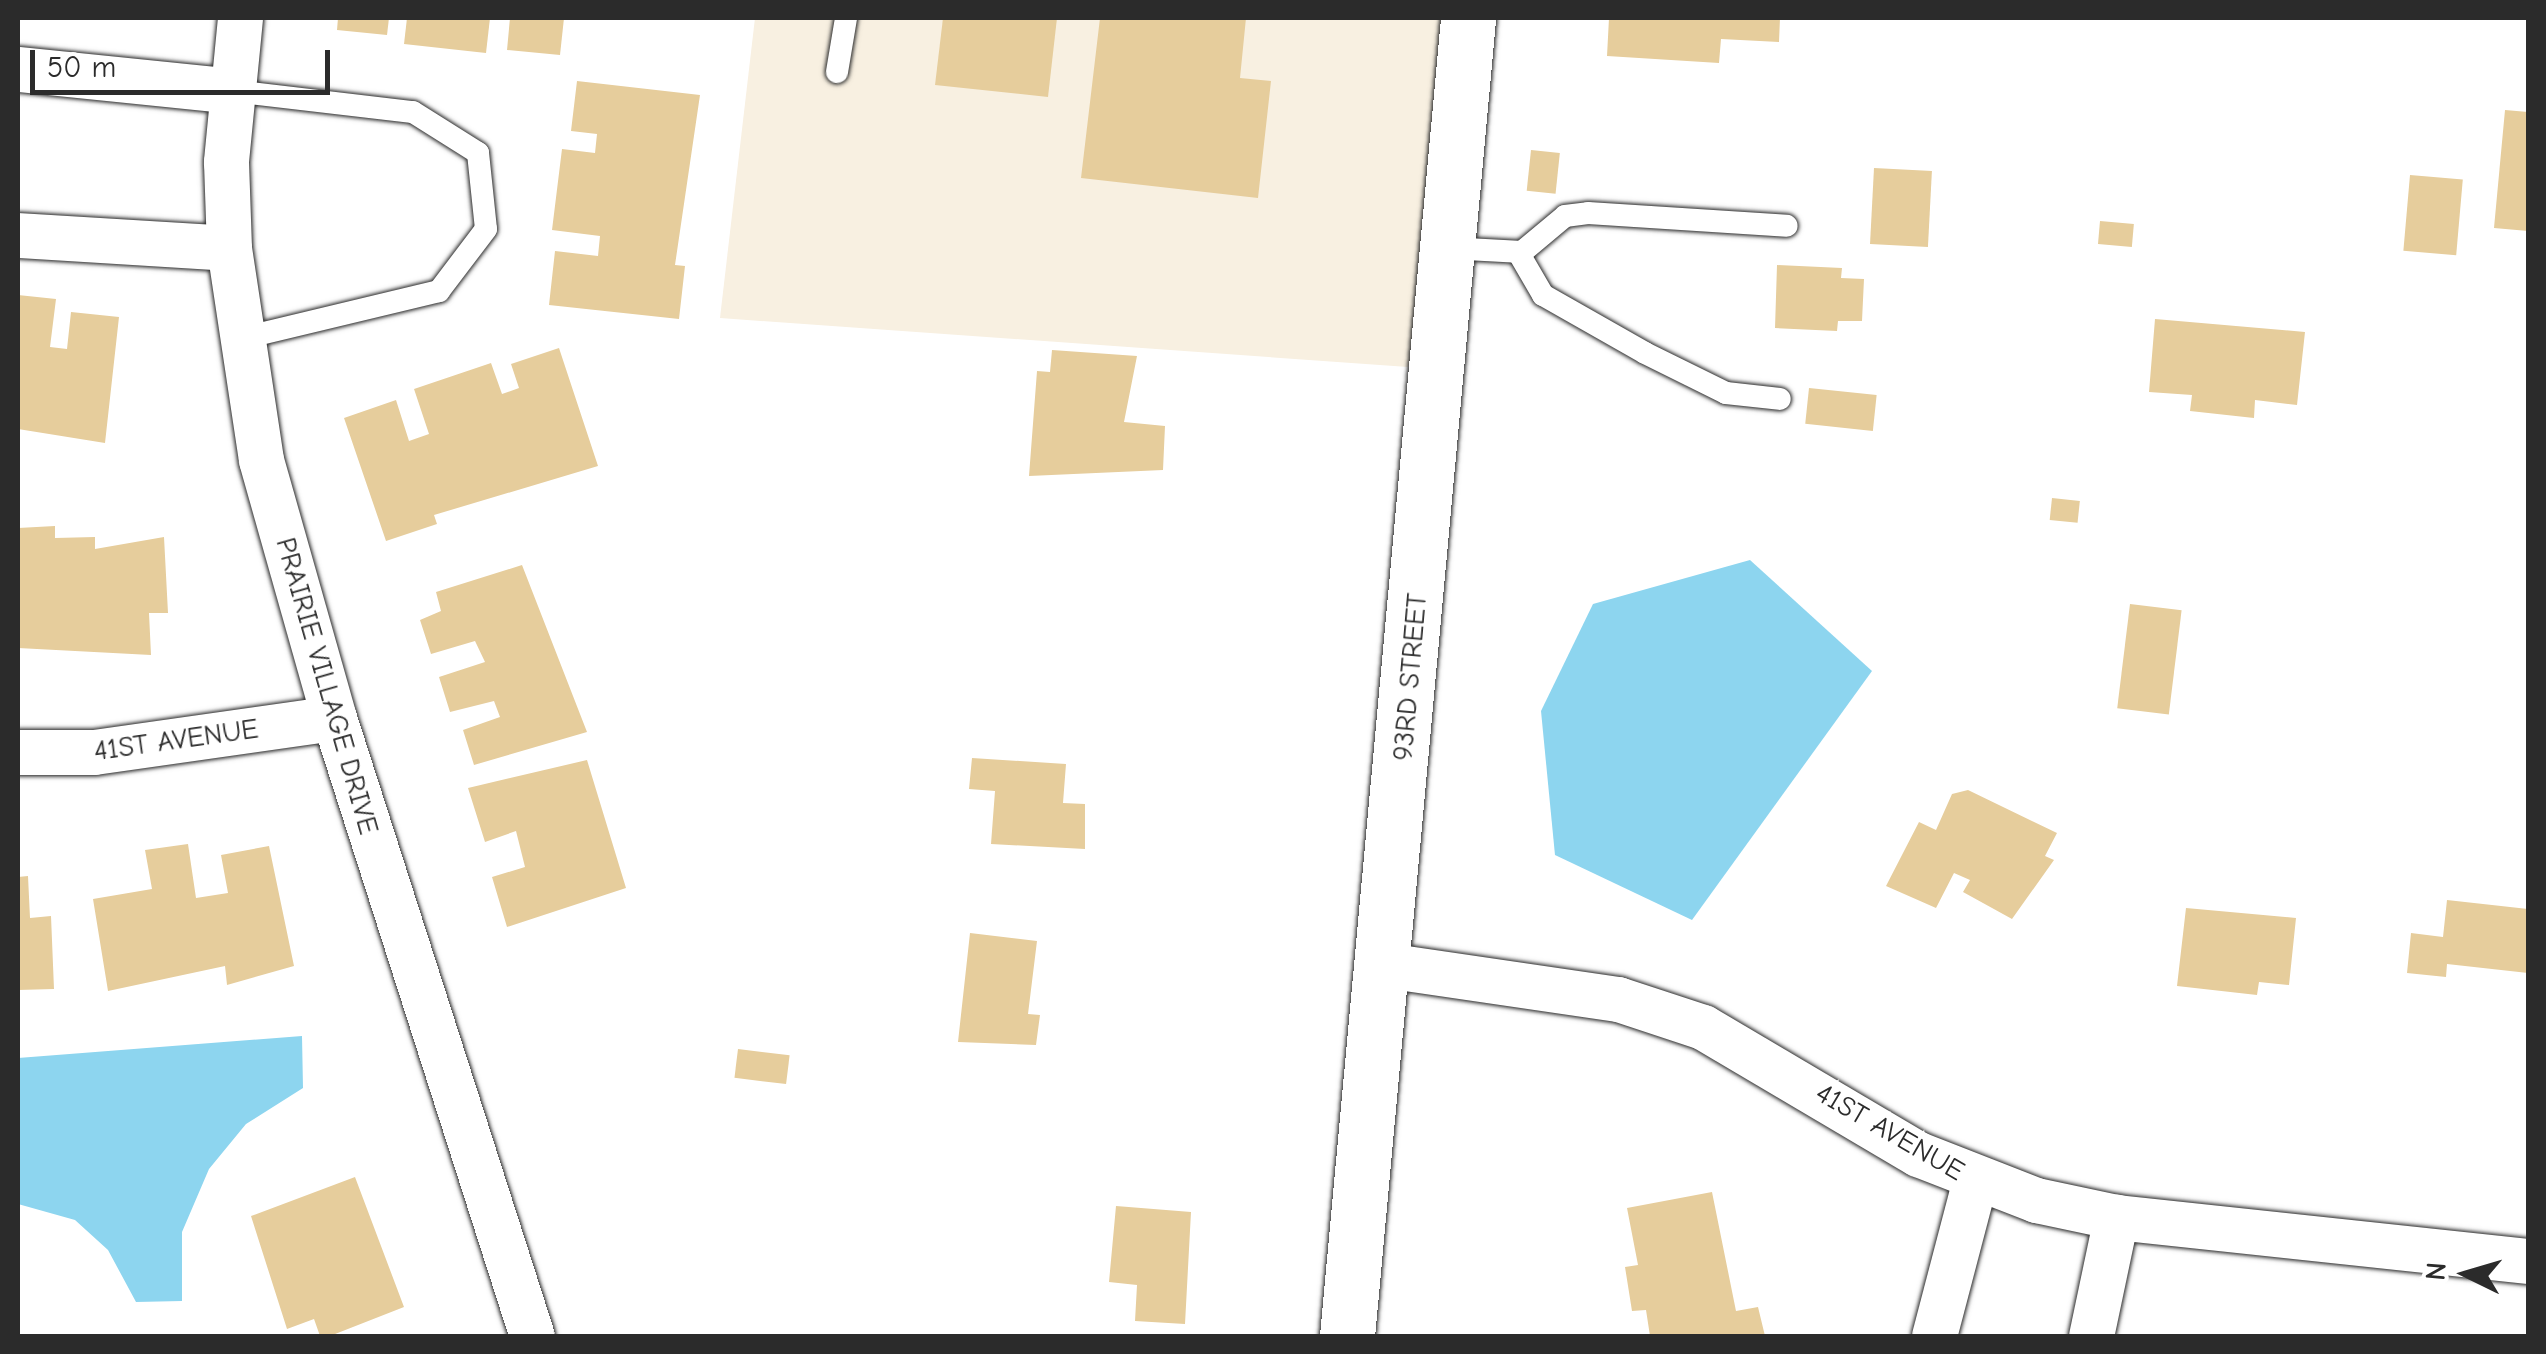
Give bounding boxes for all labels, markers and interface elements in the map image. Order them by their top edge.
scale bar [35,30,335,92]
text: 50 m [47,50,116,85]
street label: PRAIRIE VILLAGE DRIVE [269,534,385,838]
street label: 93RD STREET [1386,592,1434,762]
street label: 41ST AVENUE [92,712,260,768]
street label: 41ST AVENUE [1810,1076,1970,1188]
north arrow [2416,1224,2516,1324]
text: N [2419,1261,2453,1282]

